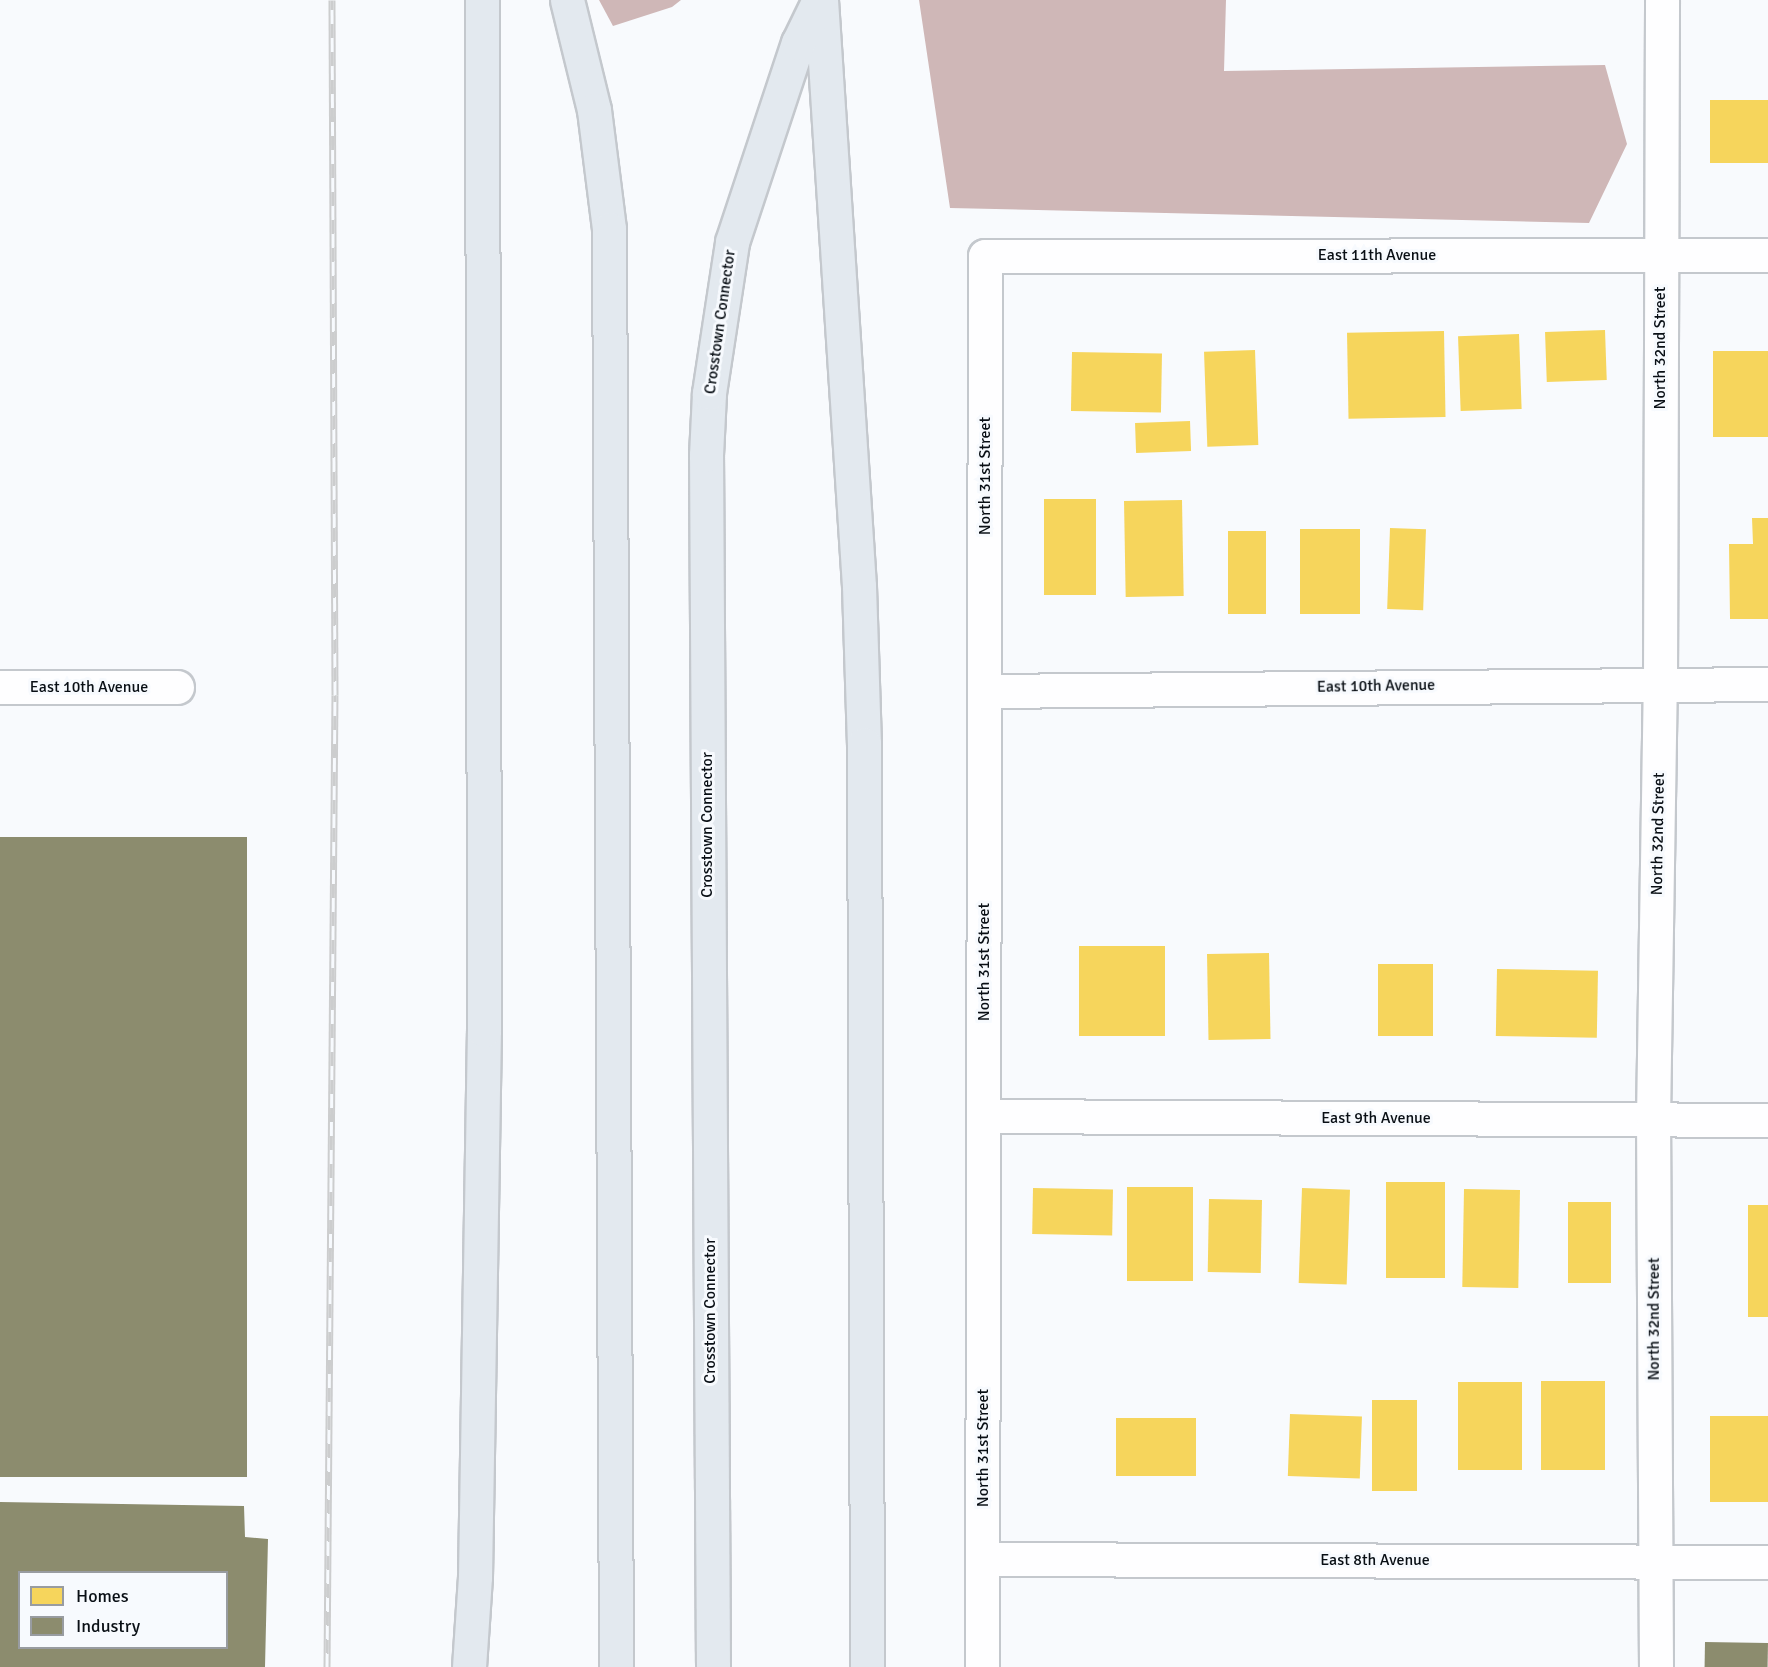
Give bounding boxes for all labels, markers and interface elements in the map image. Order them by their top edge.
street label: East 11th Avenue [1318,245,1436,265]
street label: Crosstown Connector [700,249,740,395]
street label: North 32nd Street [1650,287,1670,409]
street label: North 31st Street [975,417,995,535]
street label: East 10th Avenue [1317,675,1435,697]
street label: East 10th Avenue [30,677,148,697]
street label: Crosstown Connector [697,752,717,898]
street label: North 32nd Street [1647,772,1669,896]
street label: North 31st Street [974,903,994,1021]
street label: East 9th Avenue [1321,1108,1431,1128]
street label: Crosstown Connector [700,1238,720,1384]
street label: North 32nd Street [1644,1258,1664,1380]
street label: North 31st Street [973,1389,993,1507]
street label: East 8th Avenue [1320,1550,1430,1570]
legend [18,1571,228,1649]
text: Homes [76,1585,129,1607]
text: Industry [76,1615,140,1637]

